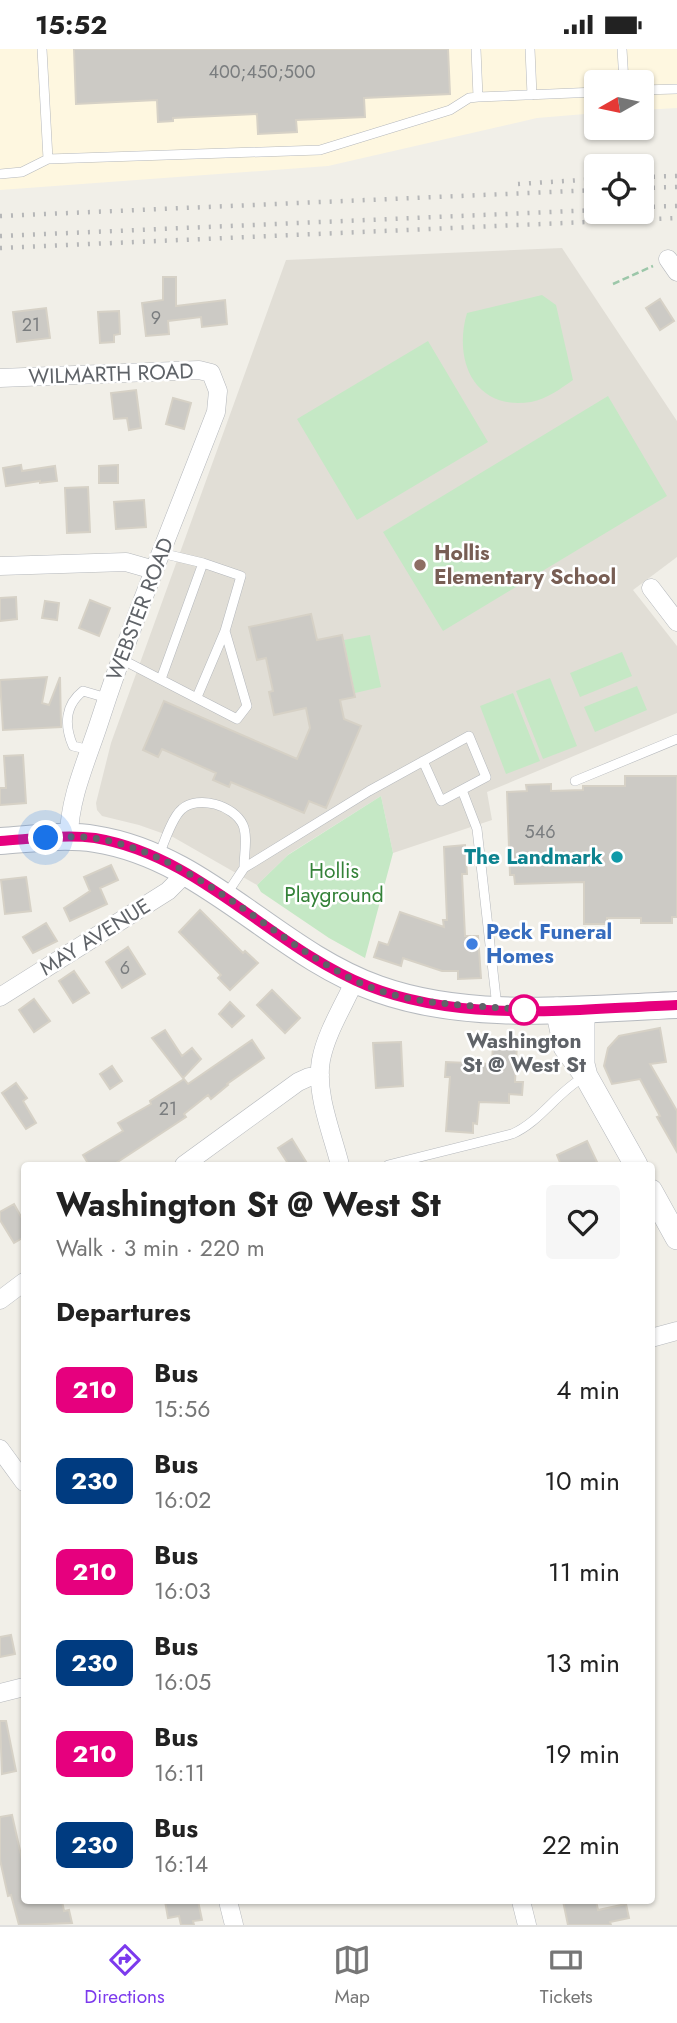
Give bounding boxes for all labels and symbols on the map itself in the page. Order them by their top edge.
house number: 400;450;500 [208,59,316,85]
north arrow [584,70,654,140]
house number: 9 [151,305,161,331]
house number: 21 [22,312,40,338]
street label: WILMARTH ROAD [28,356,194,392]
street label: WEBSTER ROAD [99,533,181,685]
place label: Hollis Elementary School [434,538,616,592]
marker: Hollis Elementary School [412,557,428,573]
house number: 546 [524,819,556,845]
your location [28,820,63,855]
place label: The Landmark [464,842,603,872]
marker: The Landmark [609,849,625,865]
park label: Hollis Playground [284,856,384,910]
street label: MAY AVENUE [34,891,156,983]
place label: Peck Funeral Homes [486,917,612,971]
marker: Peck Funeral Homes [464,936,480,952]
house number: 6 [120,955,130,981]
marker: Washington St @ West St [509,995,539,1025]
place label: Washington St @ West St [462,1026,586,1080]
house number: 21 [159,1096,177,1122]

